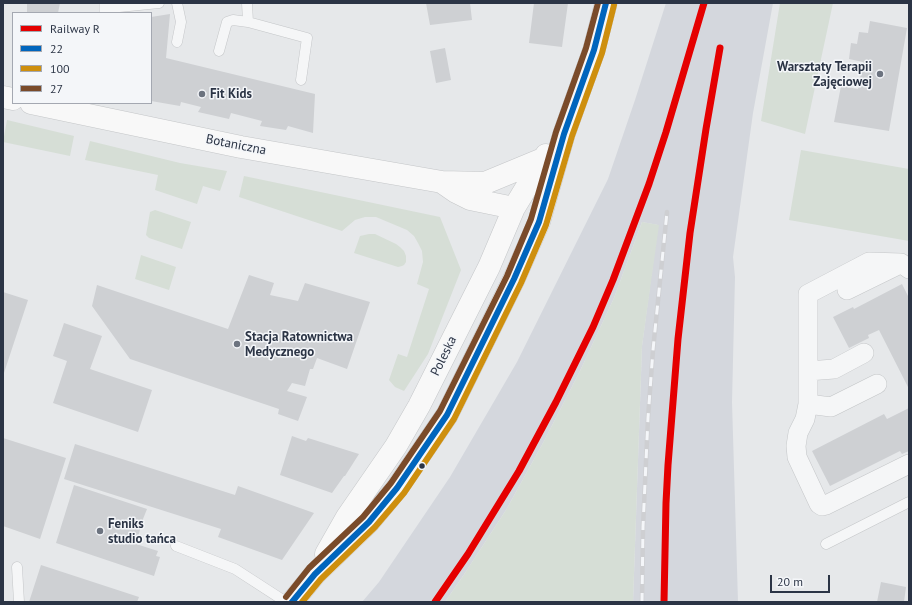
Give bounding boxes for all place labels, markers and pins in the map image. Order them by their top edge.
place label: Warsztaty Terapii Zajęciowej [777,59,872,90]
marker: Warsztaty Terapii Zajęciowej [875,69,885,79]
place label: Fit Kids [210,86,252,102]
marker: Fit Kids [197,89,207,99]
place label: Stacja Ratownictwa Medycznego [245,329,353,360]
marker: Stacja Ratownictwa Medycznego [232,339,242,349]
unlabelled marker [417,461,427,471]
place label: Feniks studio tańca [108,516,176,547]
marker: Feniks studio tańca [95,526,105,536]

